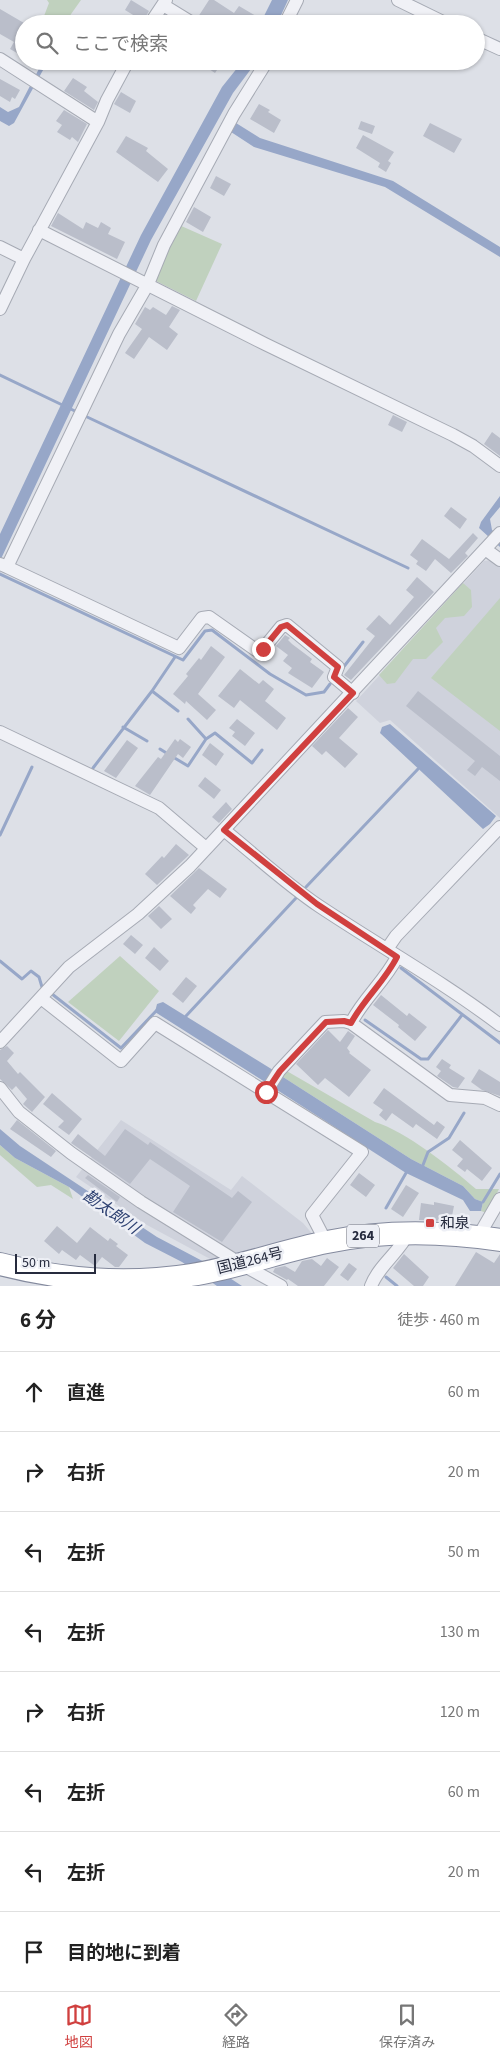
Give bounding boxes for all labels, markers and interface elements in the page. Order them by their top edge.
search box [15,15,485,70]
icon: search [33,29,61,57]
text: ここで検索 [73,31,168,58]
route end [252,638,275,661]
route start [255,1081,278,1104]
water label: 勘太郎川 [78,1185,145,1241]
place label: 和泉 [440,1213,470,1234]
marker: 和泉 [424,1217,436,1229]
road number: 264 [347,1224,379,1248]
street label: 国道264号 [215,1243,285,1279]
scale bar [15,1251,96,1274]
text: 50 m [22,1253,50,1273]
text: 6 分 [20,1305,56,1335]
text: 徒歩 · 460 m [397,1309,480,1331]
icon: ahead [20,1378,48,1406]
text: 直進 [67,1380,105,1407]
text: 60 m [448,1381,480,1403]
icon: right [20,1458,48,1486]
text: 右折 [67,1460,105,1487]
text: 20 m [448,1461,480,1483]
icon: left [20,1538,48,1566]
text: 左折 [67,1540,105,1567]
text: 50 m [448,1541,480,1563]
icon: left [20,1618,48,1646]
text: 左折 [67,1620,105,1647]
text: 130 m [440,1621,480,1643]
icon: right [20,1698,48,1726]
text: 右折 [67,1700,105,1727]
text: 120 m [440,1701,480,1723]
icon: left [20,1778,48,1806]
text: 左折 [67,1780,105,1807]
text: 60 m [448,1781,480,1803]
icon: left [20,1858,48,1886]
text: 左折 [67,1860,105,1887]
text: 20 m [448,1861,480,1883]
icon: arrive [20,1938,48,1966]
text: 目的地に到着 [67,1940,181,1967]
tab: 地図 [65,2001,93,2053]
tab: 経路 [222,2001,250,2053]
tab: 保存済み [379,2001,435,2053]

